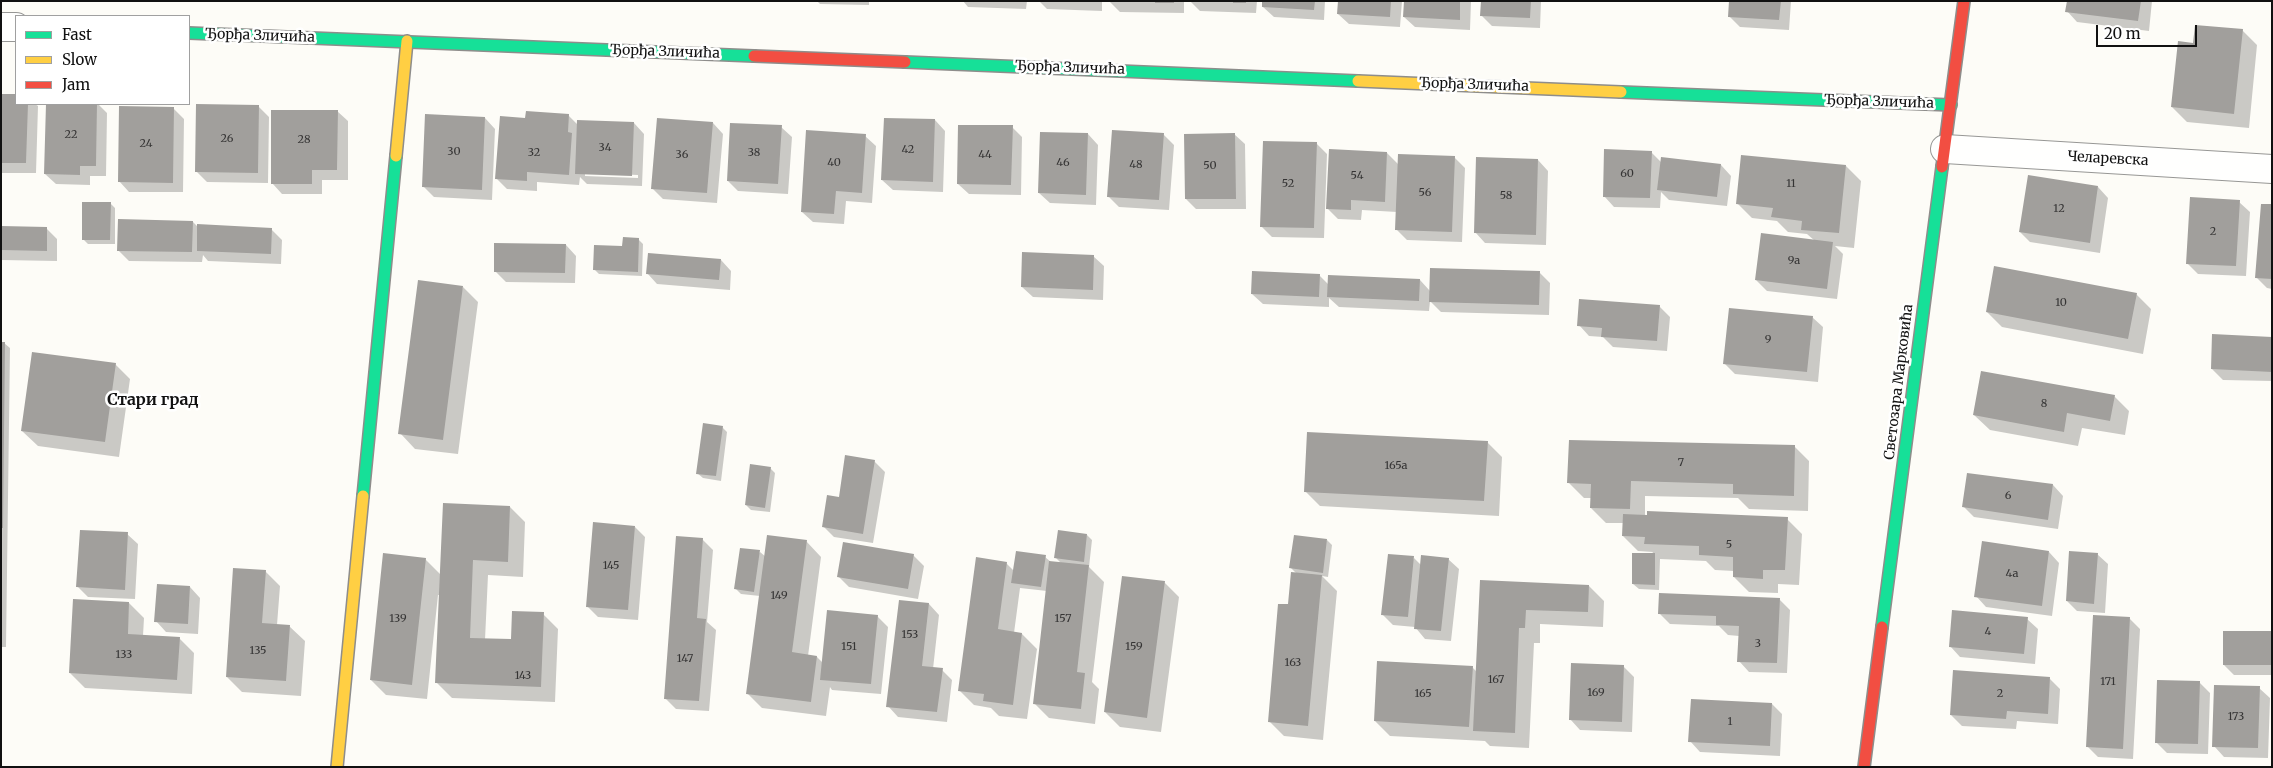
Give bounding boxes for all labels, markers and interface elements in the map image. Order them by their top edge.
legend [15,15,190,105]
scale bar [2098,15,2199,47]
text: 20 m [2104,24,2141,43]
text: Fast [62,25,92,44]
street label: Ђорђа Зличића [205,26,315,46]
street label: Ђорђа Зличића [610,42,720,62]
text: Slow [62,50,97,69]
street label: Ђорђа Зличића [1015,58,1125,78]
text: Jam [62,75,90,94]
street label: Ђорђа Зличића [1419,75,1529,95]
street label: Ђорђа Зличића [1824,92,1934,112]
house number: 22 [65,128,77,142]
house number: 26 [221,132,233,146]
house number: 28 [298,133,310,147]
house number: 24 [140,137,152,151]
house number: 34 [599,141,611,155]
house number: 42 [902,143,914,157]
house number: 30 [447,145,461,159]
house number: 32 [528,146,540,160]
house number: 38 [748,146,760,160]
house number: 36 [676,148,688,162]
house number: 44 [978,148,992,162]
street label: Челаревска [2067,148,2149,170]
house number: 40 [827,156,841,170]
house number: 46 [1056,156,1070,170]
house number: 48 [1129,158,1143,172]
house number: 50 [1203,159,1217,173]
house number: 60 [1620,167,1634,181]
house number: 54 [1351,169,1363,183]
house number: 52 [1282,177,1294,191]
house number: 11 [1786,177,1796,191]
house number: 56 [1419,186,1431,200]
house number: 58 [1500,189,1512,203]
house number: 12 [2053,202,2065,216]
house number: 2 [2210,225,2216,239]
house number: 9a [1788,254,1800,268]
house number: 10 [2055,296,2067,310]
street label: Светозара Марковића [1881,303,1917,461]
house number: 9 [1765,333,1771,347]
district label: Стари град [107,390,199,410]
house number: 8 [2041,397,2047,411]
house number: 7 [1678,456,1684,470]
house number: 165a [1384,459,1408,473]
house number: 6 [2005,489,2011,503]
house number: 5 [1726,538,1732,552]
house number: 145 [603,559,619,573]
house number: 4a [2006,567,2018,581]
house number: 149 [770,589,788,603]
house number: 139 [389,612,407,626]
house number: 157 [1055,612,1071,626]
house number: 4 [1985,625,1991,639]
house number: 153 [902,628,918,642]
house number: 3 [1755,637,1761,651]
house number: 151 [841,640,857,654]
house number: 159 [1125,640,1143,654]
house number: 135 [250,644,266,658]
house number: 133 [116,648,132,662]
house number: 147 [677,652,693,666]
house number: 163 [1285,656,1301,670]
house number: 143 [515,669,531,683]
house number: 167 [1488,673,1504,687]
house number: 171 [2100,675,2116,689]
house number: 169 [1587,686,1605,700]
house number: 165 [1414,687,1432,701]
house number: 2 [1997,687,2003,701]
house number: 173 [2228,710,2244,724]
house number: 1 [1728,715,1732,729]

